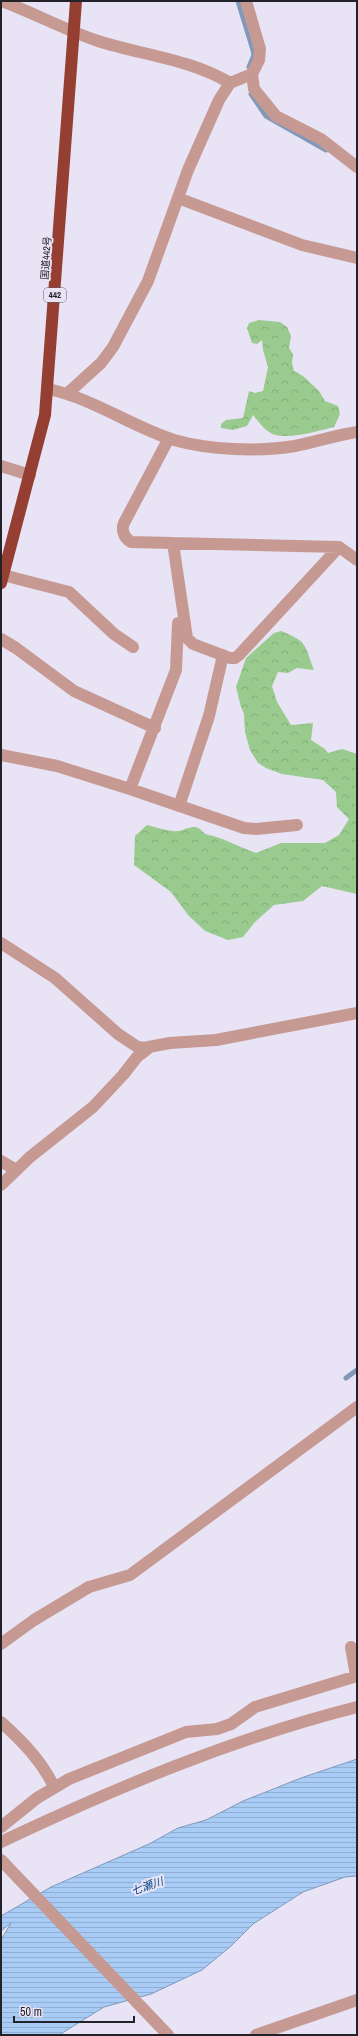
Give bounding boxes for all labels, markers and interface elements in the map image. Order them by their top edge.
street label: 国道442号 [38,236,54,280]
road number: 442 [44,288,66,302]
water label: 七瀬川 [129,1874,166,1898]
scale bar [14,1998,134,2024]
text: 50 m [20,2004,42,2020]

